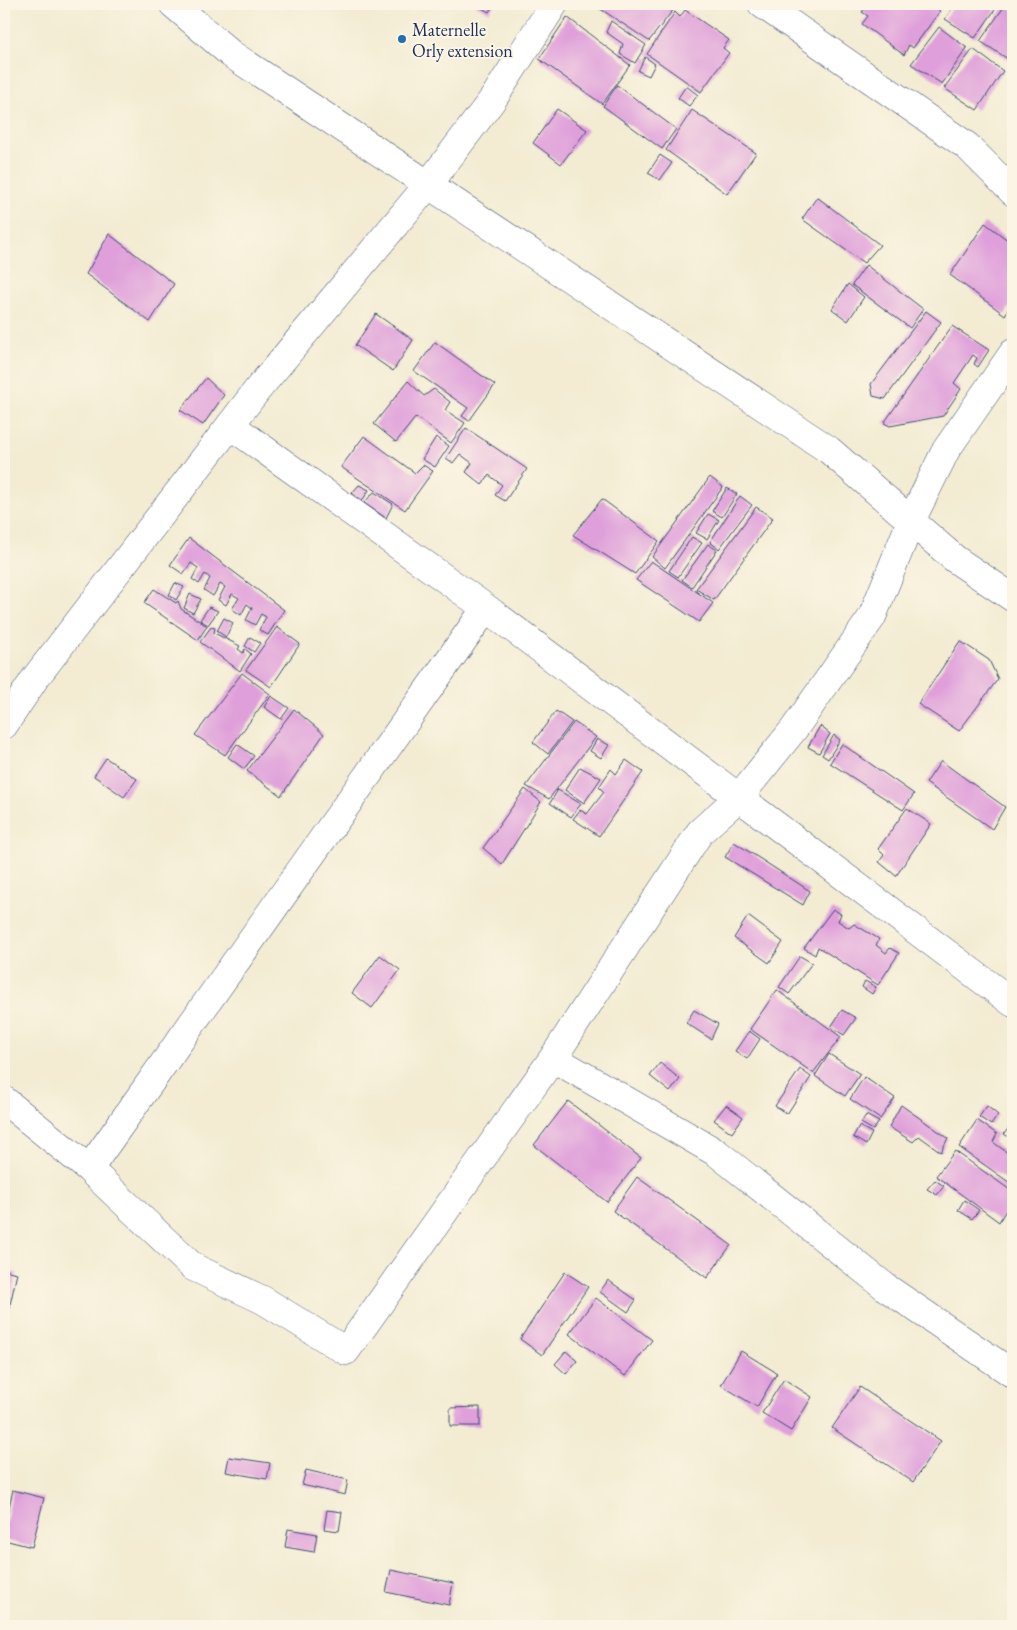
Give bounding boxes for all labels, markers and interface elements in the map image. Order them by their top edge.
place label: Maternelle Orly extension [412,18,513,62]
marker: Maternelle Orly extension [396,33,408,45]

